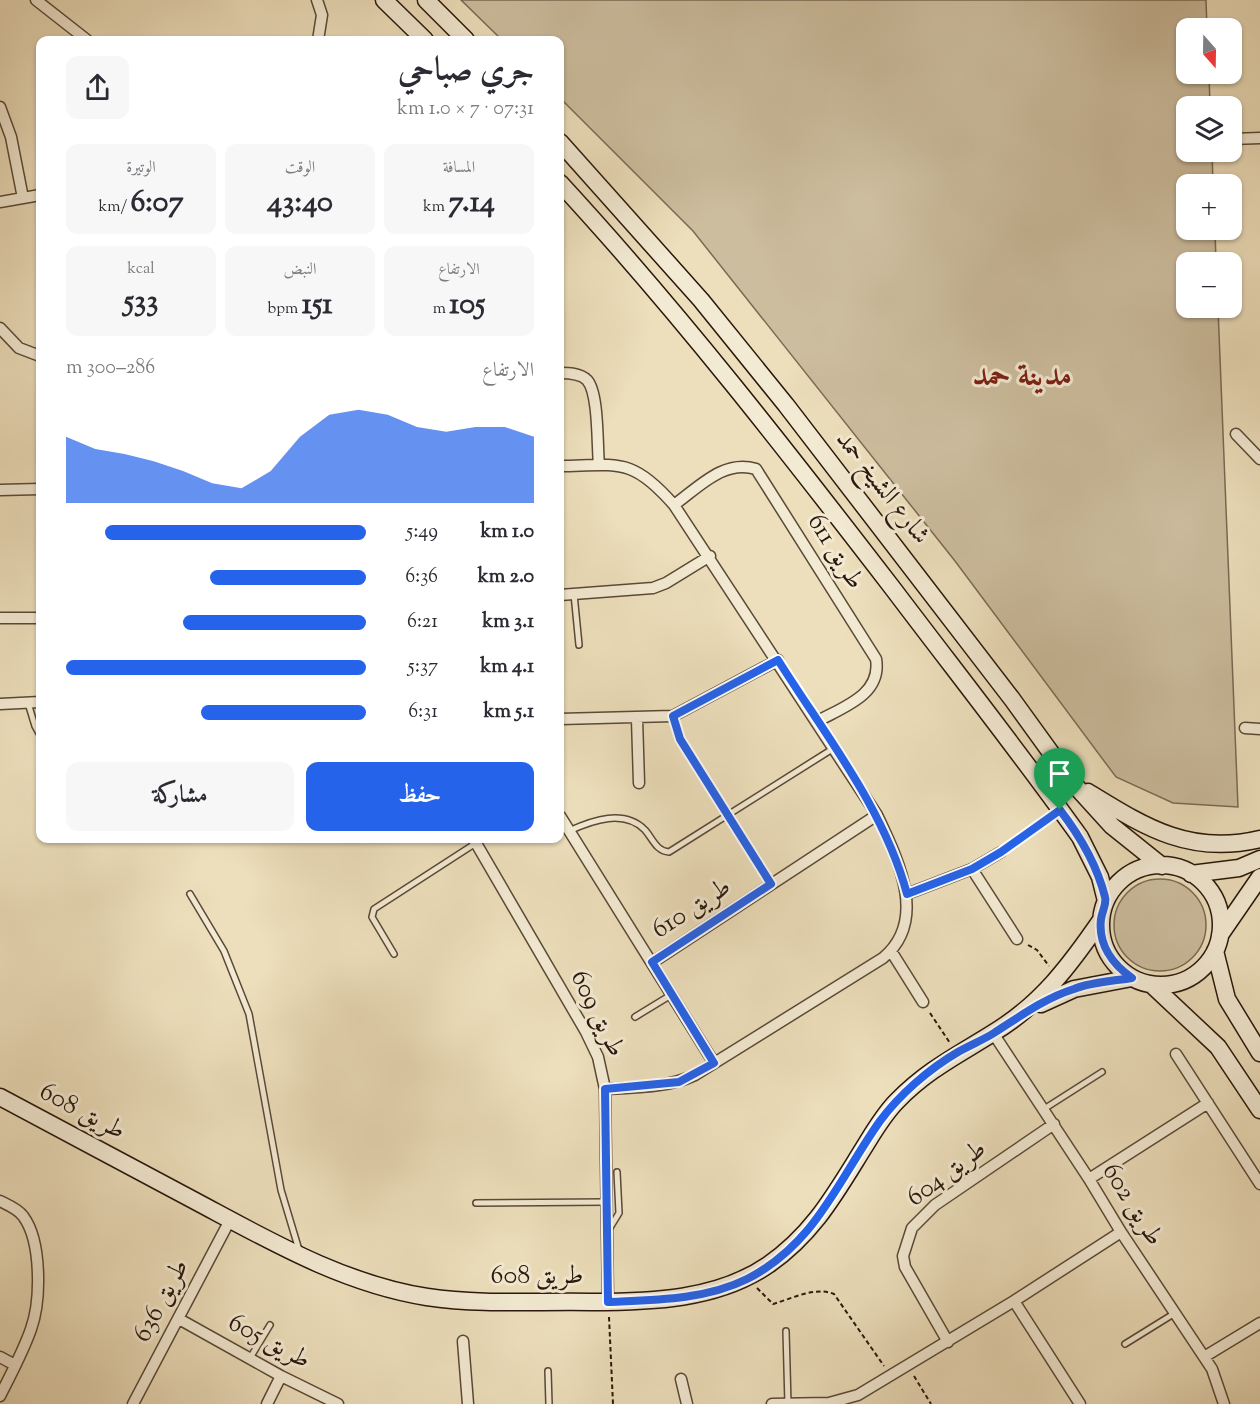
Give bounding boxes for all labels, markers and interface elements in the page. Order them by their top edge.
north arrow [1176,18,1242,84]
map controls [1176,18,1242,318]
text: جري صباحي [398,48,534,96]
button: share [66,56,129,119]
text: 07:31 · 7 × 1.0 km [397,95,534,124]
button: layers [1176,96,1242,162]
text: الوتيرة [126,157,156,180]
text: الوقت [285,157,315,180]
text: المسافة [443,157,475,180]
button: + [1176,174,1242,240]
text: 6:07 [131,182,184,225]
text: 43:40 [267,182,333,225]
text: 7.14 [448,182,495,225]
text: /km [98,196,131,219]
text: km [423,196,448,219]
button: − [1176,252,1242,318]
text: kcal [127,258,155,281]
text: النبض [284,259,316,282]
text: الارتفاع [438,259,480,282]
text: 533 [124,281,158,324]
text: 151 [302,284,332,327]
text: 105 [449,284,485,327]
text: bpm [268,298,302,321]
text: m [433,298,449,321]
text: 286–300 m [66,354,155,383]
district label: مدينة حمد [972,354,1072,400]
text: الارتفاع [482,357,534,386]
street label: شارع الشيخ حمد [823,423,938,555]
street label: طريق 611 [797,507,873,597]
text: 5:49 [406,518,438,547]
text: 1.0 km [480,518,534,547]
text: 6:36 [405,563,438,592]
text: 2.0 km [478,563,534,592]
text: 6:21 [407,608,438,637]
text: 3.1 km [482,608,534,637]
text: 5:37 [408,653,438,682]
text: 4.1 km [480,653,534,682]
text: 6:31 [408,698,438,727]
text: 5.1 km [484,698,534,727]
pin [1034,748,1085,810]
icon: arrive [1043,757,1076,790]
button: مشاركة [66,762,294,831]
button: حفظ [306,762,534,831]
street label: طريق 610 [645,869,739,949]
street label: طريق 609 [560,964,634,1064]
street label: طريق 608 [32,1074,132,1150]
street label: طريق 604 [899,1132,995,1216]
street label: طريق 602 [1092,1156,1172,1254]
street label: طريق 636 [125,1253,199,1349]
street label: طريق 608 [491,1258,583,1295]
street label: طريق 605 [221,1305,317,1379]

